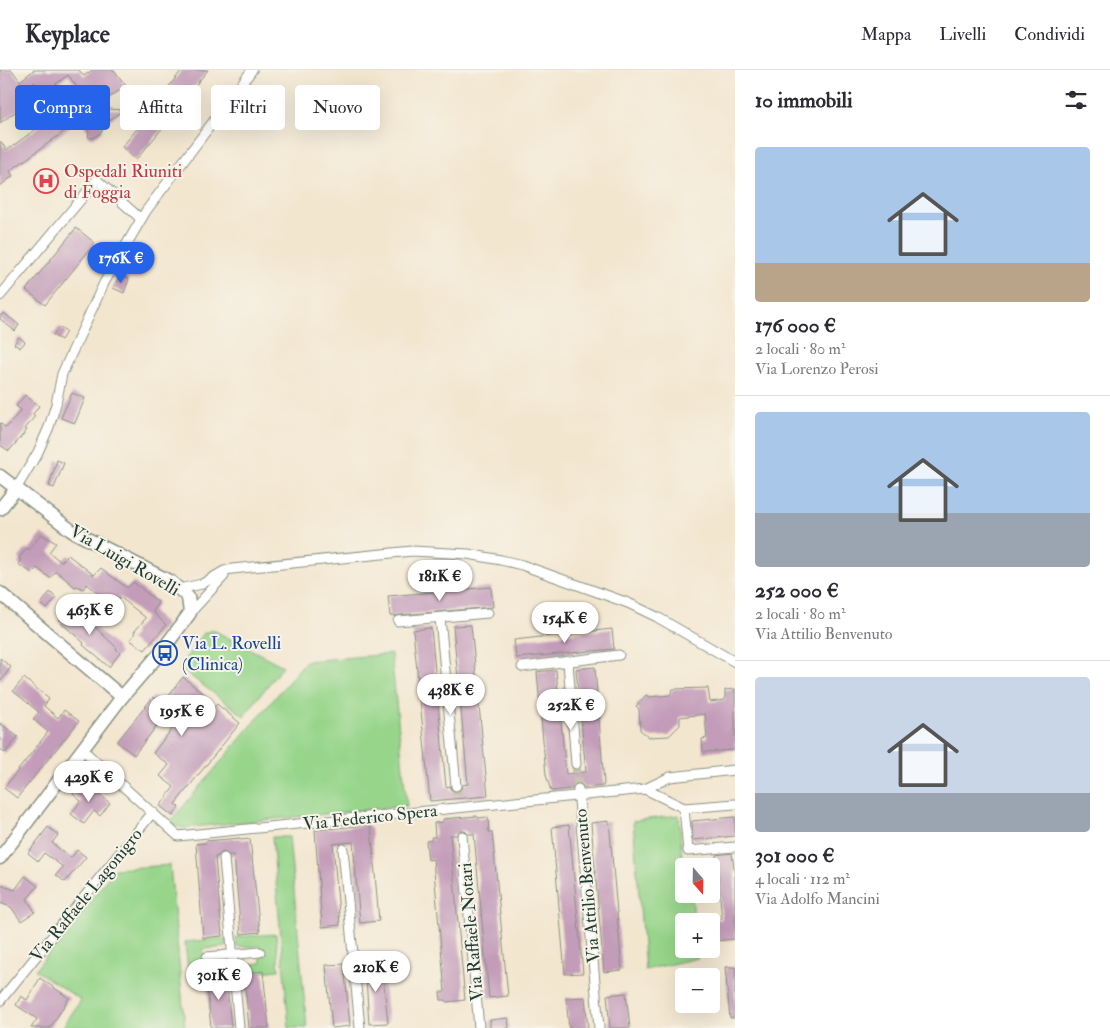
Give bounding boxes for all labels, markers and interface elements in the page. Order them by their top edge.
text: Keyplace [25,19,110,50]
text: Mappa [861,23,911,46]
text: Livelli [939,23,986,46]
text: Condividi [1014,23,1085,46]
chip: Compra [15,85,110,130]
chip: Affitta [120,85,201,130]
chip: Filtri [211,85,285,130]
chip: Nuovo [295,85,380,130]
icon: filters [1062,86,1090,114]
text: 10 immobili [755,87,853,114]
place label: Ospedali Riuniti di Foggia [64,160,183,204]
hospital icon: Ospedali Riuniti di Foggia [33,168,59,194]
icon: home [878,179,968,269]
pin: 176K € [80,242,162,284]
text: 176K € [98,248,144,268]
text: 176 000 € [755,312,836,339]
text: 2 locali · 80 m² [755,339,845,359]
text: Via Lorenzo Perosi [755,359,878,379]
icon: home [878,445,968,535]
street label: Via Luigi Rovelli [65,520,184,601]
pin: 181K € [399,560,481,602]
text: 181K € [419,566,461,586]
text: 252 000 € [755,577,839,604]
pin: 463K € [49,594,131,636]
text: 463K € [67,600,113,620]
pin: 154K € [524,602,606,644]
text: 2 locali · 80 m² [755,604,845,624]
text: 154K € [543,608,587,628]
text: Via Attilio Benvenuto [755,624,892,644]
place label: Via L. Rovelli (Clinica) [182,632,282,676]
bus stop icon: Via L. Rovelli (Clinica) [152,640,178,666]
pin: 438K € [410,674,492,716]
text: 438K € [428,680,474,700]
pin: 252K € [530,688,612,731]
pin: 195K € [141,694,223,737]
text: 252K € [547,695,595,715]
text: 195K € [160,701,204,721]
icon: home [878,710,968,800]
pin: 429K € [48,760,130,803]
text: 429K € [65,767,113,787]
street label: Via Federico Spera [302,799,439,836]
street label: Via Attilio Benvenuto [569,808,606,964]
street label: Via Raffaele Lagonigro [25,823,148,967]
text: 301 000 € [755,842,835,869]
north arrow [675,858,720,902]
map controls [675,858,720,1013]
street label: Via Raffaele Notari [454,861,489,1002]
text: 4 locali · 112 m² [755,869,850,889]
text: Via Adolfo Mancini [755,889,880,909]
button: + [675,913,720,958]
pin: 210K € [335,950,417,993]
text: 210K € [353,957,399,977]
pin: 301K € [178,958,260,1001]
text: 301K € [197,965,241,985]
button: − [675,968,720,1013]

